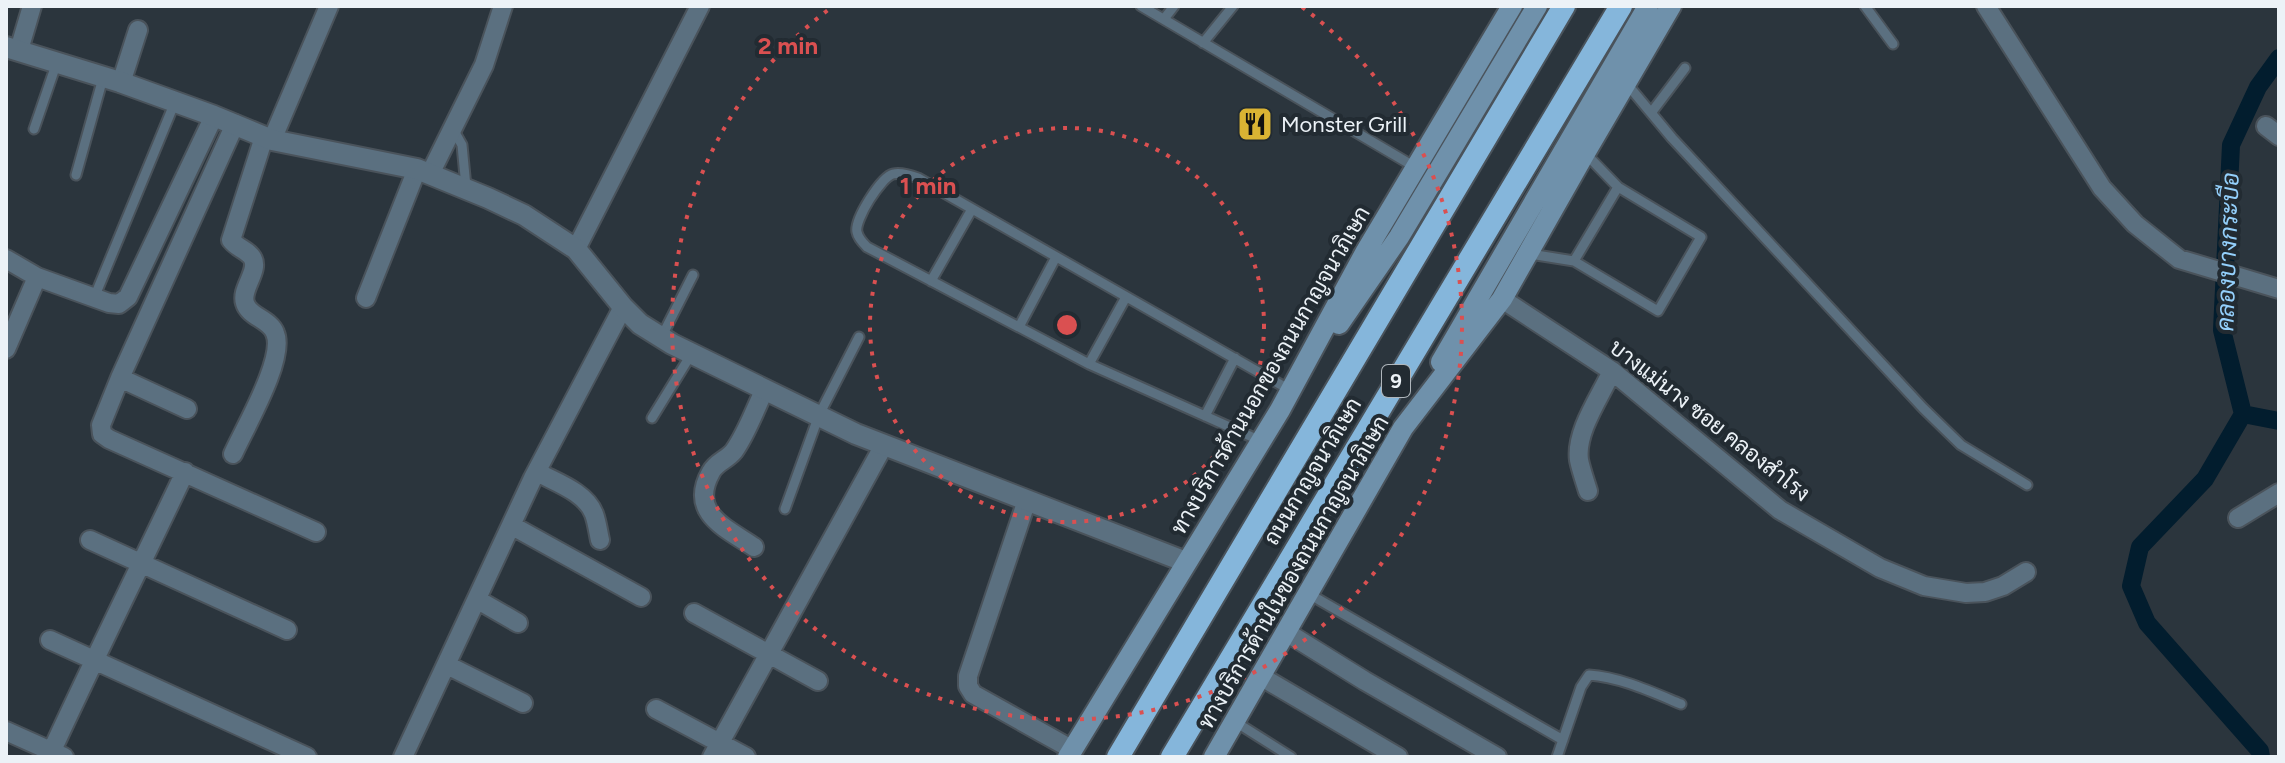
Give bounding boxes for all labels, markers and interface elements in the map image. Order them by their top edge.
text: 2 min [758,31,818,60]
restaurant icon: Monster Grill [1236,105,1274,143]
place label: Monster Grill [1281,111,1407,138]
text: 1 min [900,171,956,200]
water label: คลองบางกระบือ [2210,172,2245,332]
street label: ทางบริการด้านนอกของถนนกาญจนาภิเษก [1165,201,1375,539]
centre of rings [1053,311,1081,339]
street label: บางแม่นาง ซอย คลองสำโรง [1604,333,1816,507]
road number: 9 [1382,365,1410,397]
street label: ถนนกาญจนาภิเษก [1258,393,1366,549]
street label: ทางบริการด้านในของถนนกาญจนาภิเษก [1192,410,1394,734]

